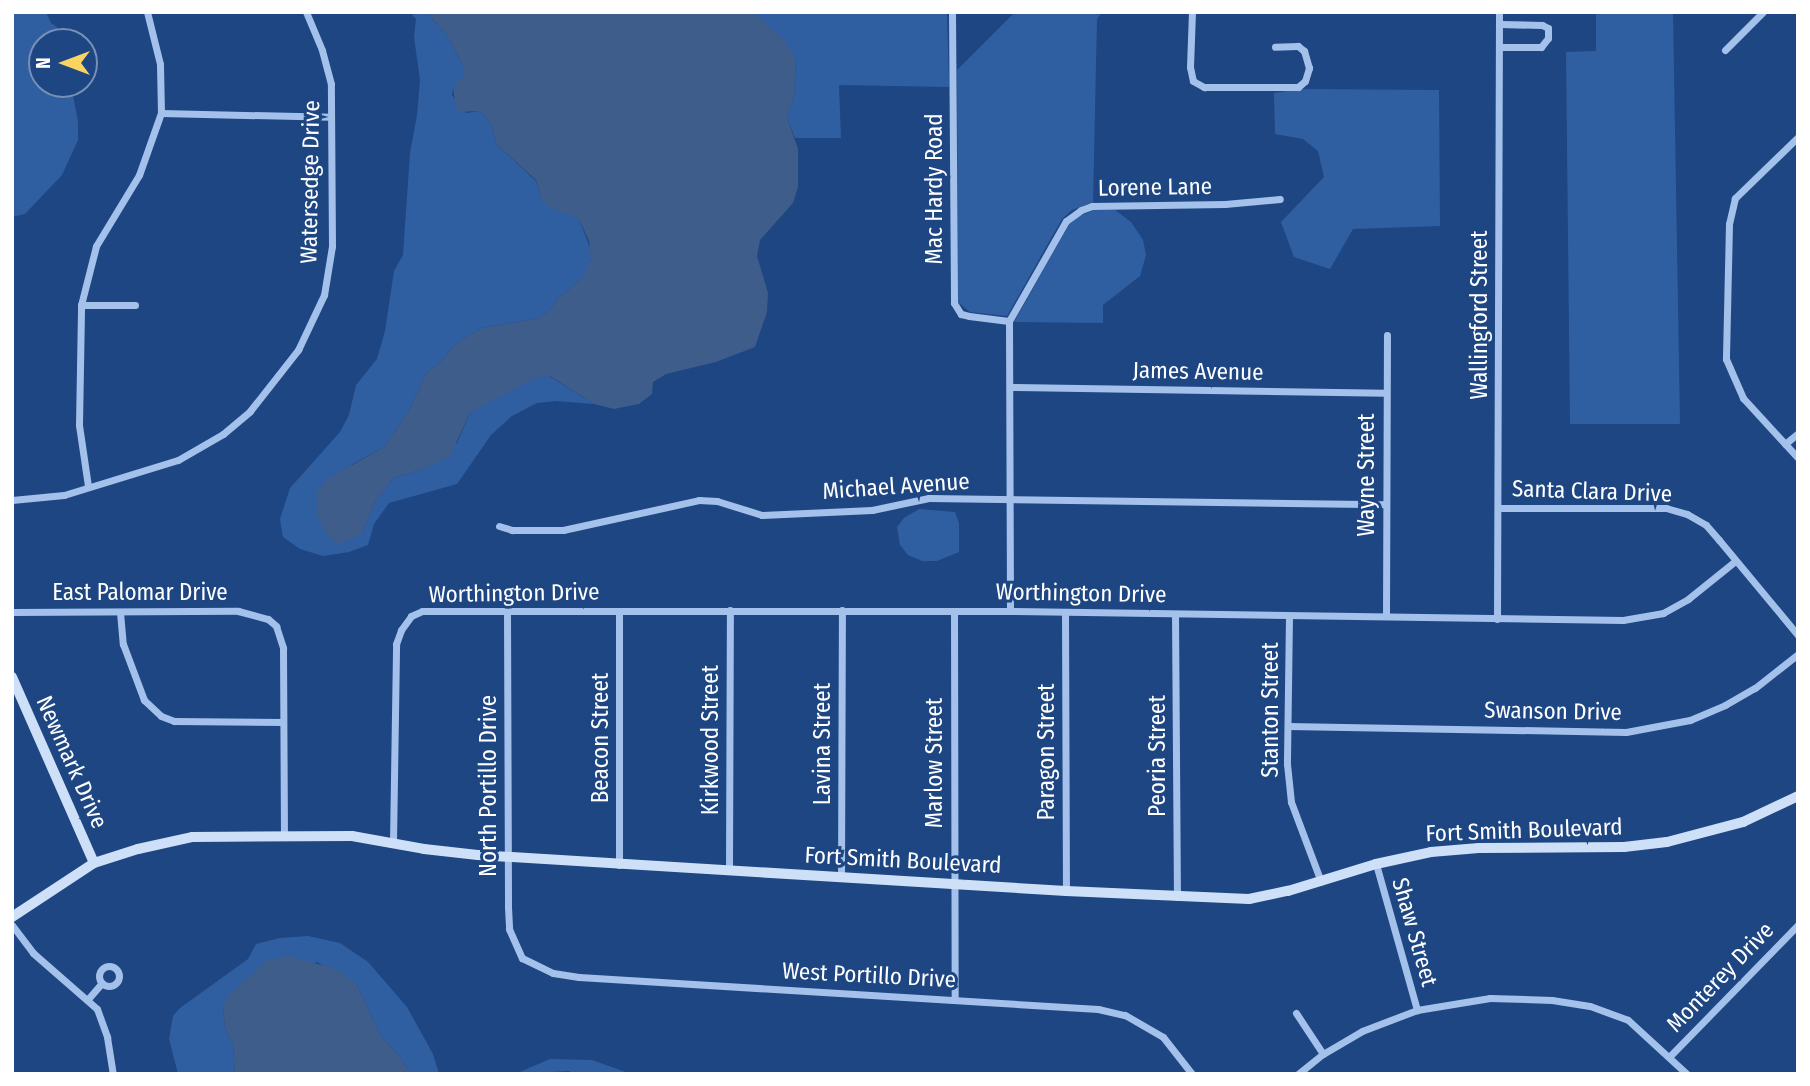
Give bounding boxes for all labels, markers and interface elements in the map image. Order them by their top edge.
north arrow [28,28,98,98]
text: N [32,57,55,69]
street label: Watersedge Drive [295,100,325,264]
street label: Mac Hardy Road [920,113,948,265]
street label: Lorene Lane [1098,172,1212,202]
street label: Wallingford Street [1465,230,1493,400]
street label: James Avenue [1132,356,1264,386]
street label: Wayne Street [1352,413,1380,537]
street label: Michael Avenue [822,467,970,505]
street label: Santa Clara Drive [1511,474,1673,508]
street label: East Palomar Drive [52,578,228,606]
street label: Worthington Drive [428,578,600,608]
street label: Worthington Drive [995,578,1167,608]
street label: Stanton Street [1256,642,1284,778]
street label: Kirkwood Street [696,665,724,815]
street label: Beacon Street [586,673,614,803]
street label: Lavina Street [808,683,836,805]
street label: Paragon Street [1032,683,1060,821]
street label: Newmark Drive [30,691,114,833]
street label: North Portillo Drive [474,695,502,877]
street label: Peoria Street [1143,695,1171,817]
street label: Swanson Drive [1484,696,1622,726]
street label: Marlow Street [920,698,948,828]
street label: Fort Smith Boulevard [1425,813,1623,847]
street label: Fort Smith Boulevard [804,841,1002,879]
street label: Shaw Street [1386,875,1444,989]
street label: Monterey Drive [1661,916,1779,1038]
street label: West Portillo Drive [781,957,957,993]

